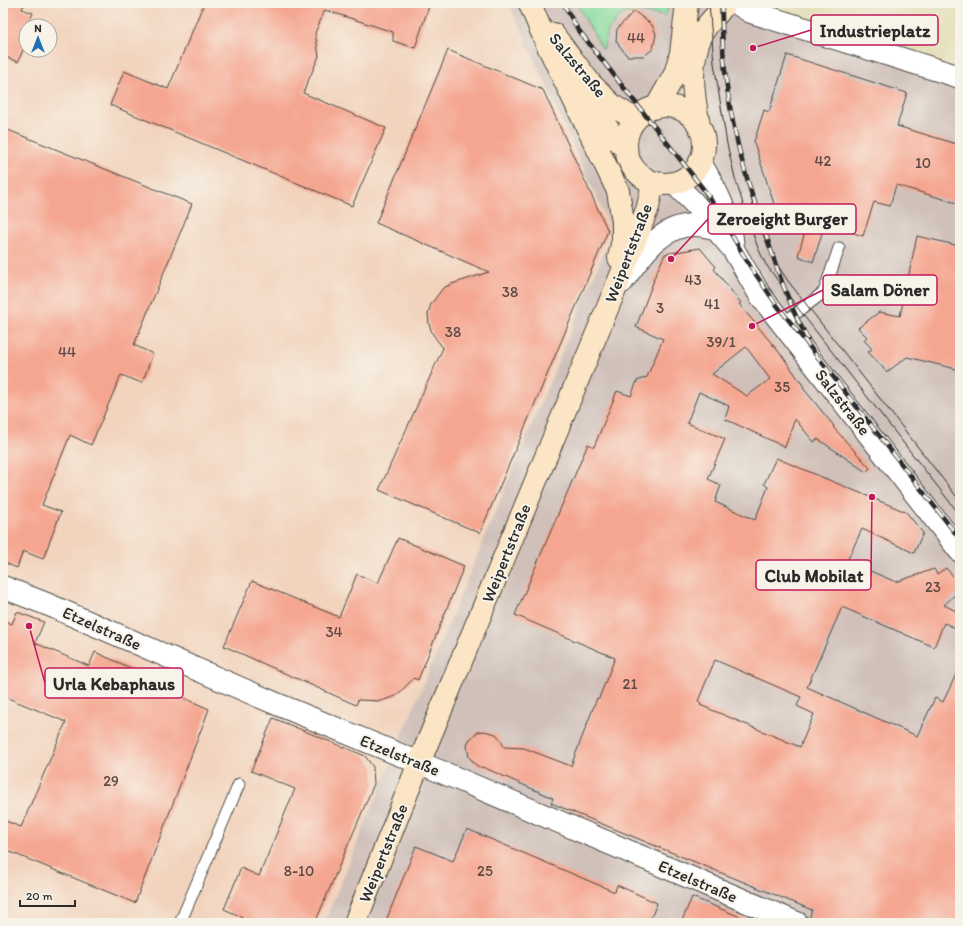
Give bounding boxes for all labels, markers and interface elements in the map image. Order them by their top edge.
callout: Industrieplatz [811,15,938,45]
north arrow [18,18,58,58]
text: Industrieplatz [820,20,931,42]
text: N [34,22,42,35]
street label: Salzstraße [545,29,611,101]
house number: 44 [627,29,645,47]
house number: 42 [815,152,832,170]
house number: 10 [915,154,931,172]
street label: Weipertstraße [600,201,656,305]
callout: Zeroeight Burger [708,204,856,234]
text: Zeroeight Burger [716,208,848,230]
house number: 43 [684,271,702,289]
callout: Salam Döner [823,275,937,305]
text: Salam Döner [831,279,930,301]
house number: 38 [502,283,518,301]
house number: 41 [704,295,720,313]
house number: 3 [656,299,664,317]
house number: 38 [445,323,461,341]
house number: 39/1 [706,333,736,351]
house number: 44 [58,343,76,361]
street label: Salzstraße [811,365,875,439]
house number: 35 [774,378,790,396]
street label: Weipertstraße [477,501,535,605]
callout: Club Mobilat [756,560,871,590]
text: Club Mobilat [765,565,864,587]
house number: 23 [925,578,941,596]
street label: Etzelstraße [60,602,144,654]
house number: 34 [325,623,343,641]
callout: Urla Kebaphaus [45,668,183,698]
text: Urla Kebaphaus [53,673,175,695]
house number: 21 [623,675,637,693]
street label: Etzelstraße [357,730,443,780]
house number: 29 [103,772,119,790]
street label: Weipertstraße [354,801,412,905]
street label: Etzelstraße [655,855,741,907]
house number: 8-10 [284,862,314,880]
house number: 25 [477,862,493,880]
scale bar [20,882,75,908]
text: 20 m [26,889,53,903]

